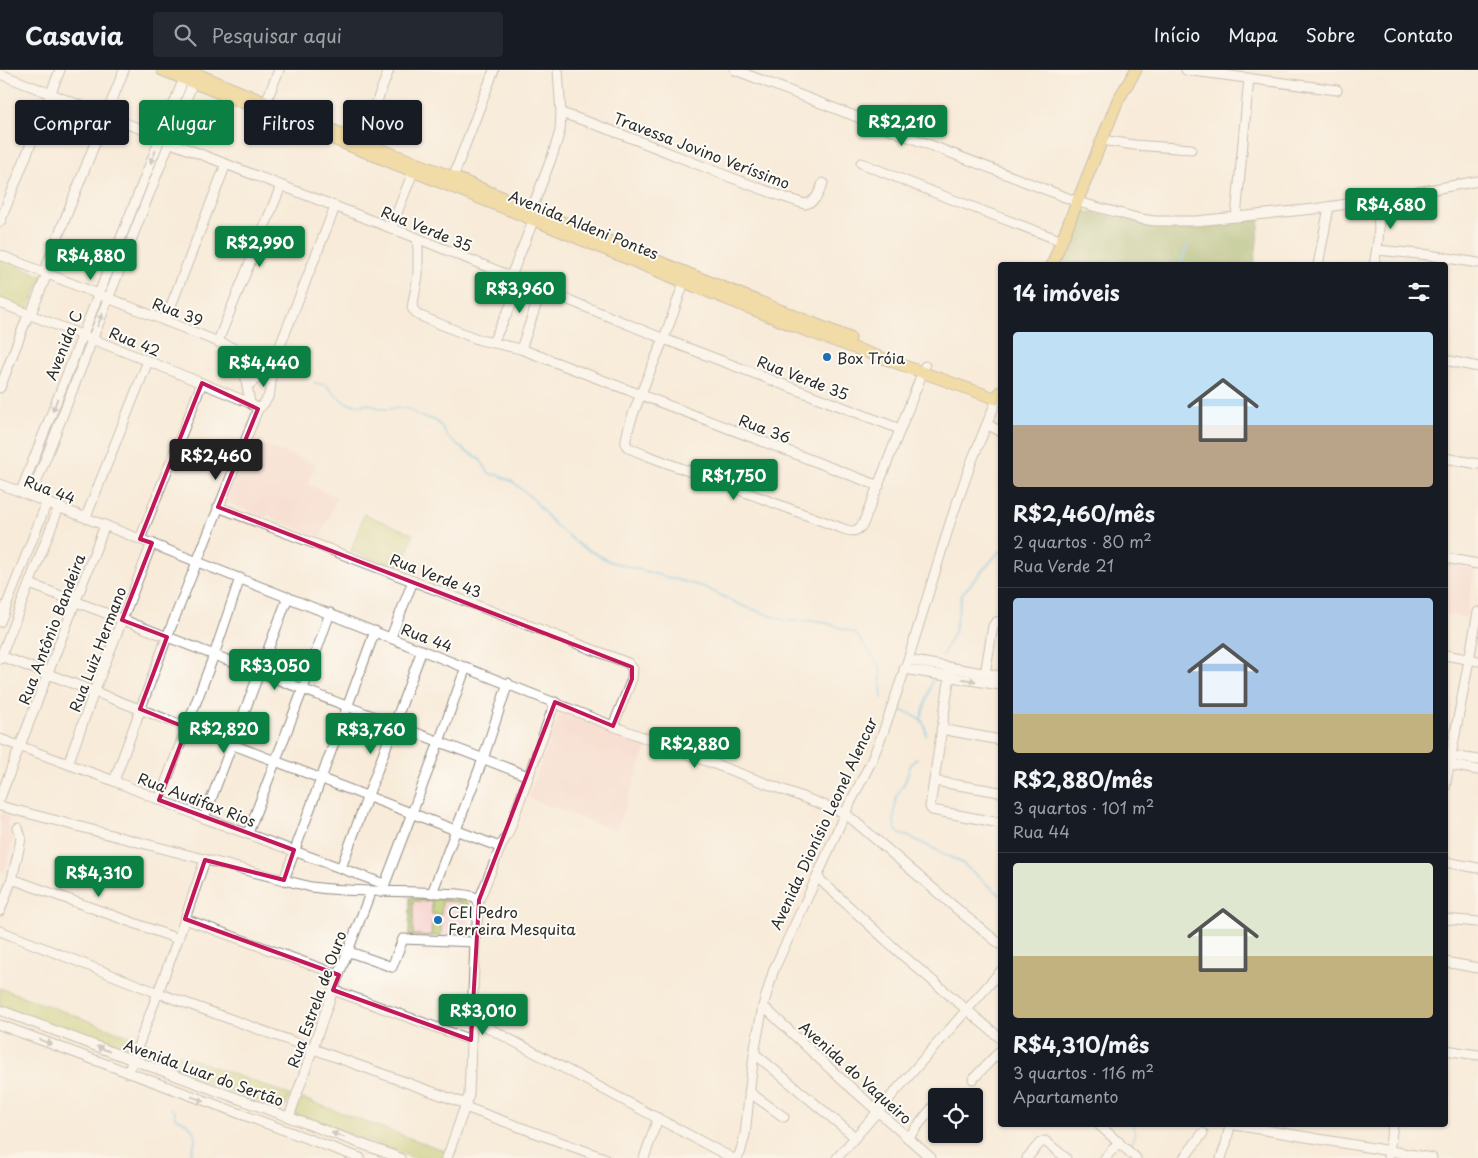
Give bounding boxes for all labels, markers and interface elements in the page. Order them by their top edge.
search box [153,12,503,57]
text: Casavia [25,17,123,53]
icon: search [171,21,199,49]
text: Pesquisar aqui [211,21,342,49]
text: Início [1154,21,1200,48]
text: Mapa [1228,21,1278,48]
text: Sobre [1306,21,1355,48]
text: Contato [1383,21,1453,48]
chip: Comprar [15,100,129,145]
chip: Alugar [139,100,234,145]
chip: Filtros [244,100,333,145]
chip: Novo [343,100,422,145]
pin: R$2,210 [856,104,948,147]
street label: Travessa Jovino Veríssimo [611,106,793,194]
text: R$2,210 [868,109,936,133]
one-way arrow [149,149,156,164]
street label: Avenida Aldeni Pontes [506,183,662,265]
pin: R$4,680 [1345,188,1437,230]
text: R$4,680 [1356,192,1426,216]
street label: Rua Verde 35 [378,199,476,257]
pin: R$2,990 [214,226,306,268]
text: R$2,990 [226,230,294,254]
pin: R$4,880 [45,238,137,281]
text: R$4,880 [57,243,125,267]
pin: R$3,960 [474,272,566,314]
text: R$3,960 [486,276,554,300]
text: 14 imóveis [1013,276,1120,308]
icon: filters [1405,278,1433,306]
street label: Rua 39 [149,291,207,331]
street label: Avenida C [39,307,87,383]
one-way arrow [97,313,105,327]
street label: Rua 42 [106,320,164,362]
pin: R$4,440 [218,346,310,388]
place label: Box Tróia [837,346,906,369]
street label: Rua Verde 35 [754,349,852,405]
text: R$4,440 [229,350,299,374]
marker: Box Tróia [821,351,833,363]
icon: home [1178,365,1268,455]
one-way arrow [50,398,58,412]
street label: Rua 36 [736,408,794,448]
pin: R$2,460 [170,438,262,481]
text: R$2,460 [180,443,252,467]
pin: R$1,750 [688,458,780,501]
text: R$1,750 [702,463,766,487]
street label: Rua 44 [21,469,79,509]
text: R$2,460/mês [1013,497,1155,529]
text: 2 quartos · 80 m² [1013,529,1152,553]
street label: Rua Verde 43 [387,547,485,603]
street label: Rua Antônio Bandeira [12,550,91,708]
text: Rua Verde 21 [1013,553,1114,577]
street label: Rua Luiz Hermano [63,583,131,715]
street label: Rua 44 [398,617,456,657]
icon: home [1178,630,1268,720]
pin: R$3,050 [229,648,321,691]
text: R$3,050 [240,653,310,677]
one-way arrow [962,676,978,684]
pin: R$2,820 [178,712,270,754]
pin: R$3,760 [325,712,417,755]
street label: Avenida Dionísio Leonel Alencar [764,713,883,933]
text: R$2,820 [189,716,259,740]
text: R$3,760 [337,717,405,741]
pin: R$2,880 [649,726,741,769]
text: R$2,880 [660,731,730,755]
text: R$2,880/mês [1013,763,1153,795]
street label: Rua Audifax Rios [135,766,259,832]
text: 3 quartos · 101 m² [1013,795,1154,819]
text: Rua 44 [1013,819,1070,843]
pin: R$4,310 [53,856,145,898]
text: R$4,310 [66,860,132,884]
icon: home [1178,895,1268,985]
place label: CEI Pedro Ferreira Mesquita [448,900,576,940]
marker: CEI Pedro Ferreira Mesquita [432,914,444,926]
street label: Rua Estrela de Ouro [281,927,351,1071]
pin: R$3,010 [437,994,529,1036]
text: R$3,010 [450,998,516,1022]
street label: Avenida do Vaqueiro [795,1015,917,1129]
text: R$4,310/mês [1013,1028,1149,1060]
street label: Avenida Luar do Sertão [121,1032,287,1112]
one-way arrow [38,1039,53,1046]
one-way arrow [95,1045,110,1053]
text: 3 quartos · 116 m² [1013,1060,1154,1084]
text: Apartamento [1013,1084,1118,1108]
map controls [928,1088,983,1143]
button: locate [928,1088,983,1143]
one-way arrow [191,1095,206,1103]
one-way arrow [330,1131,345,1138]

